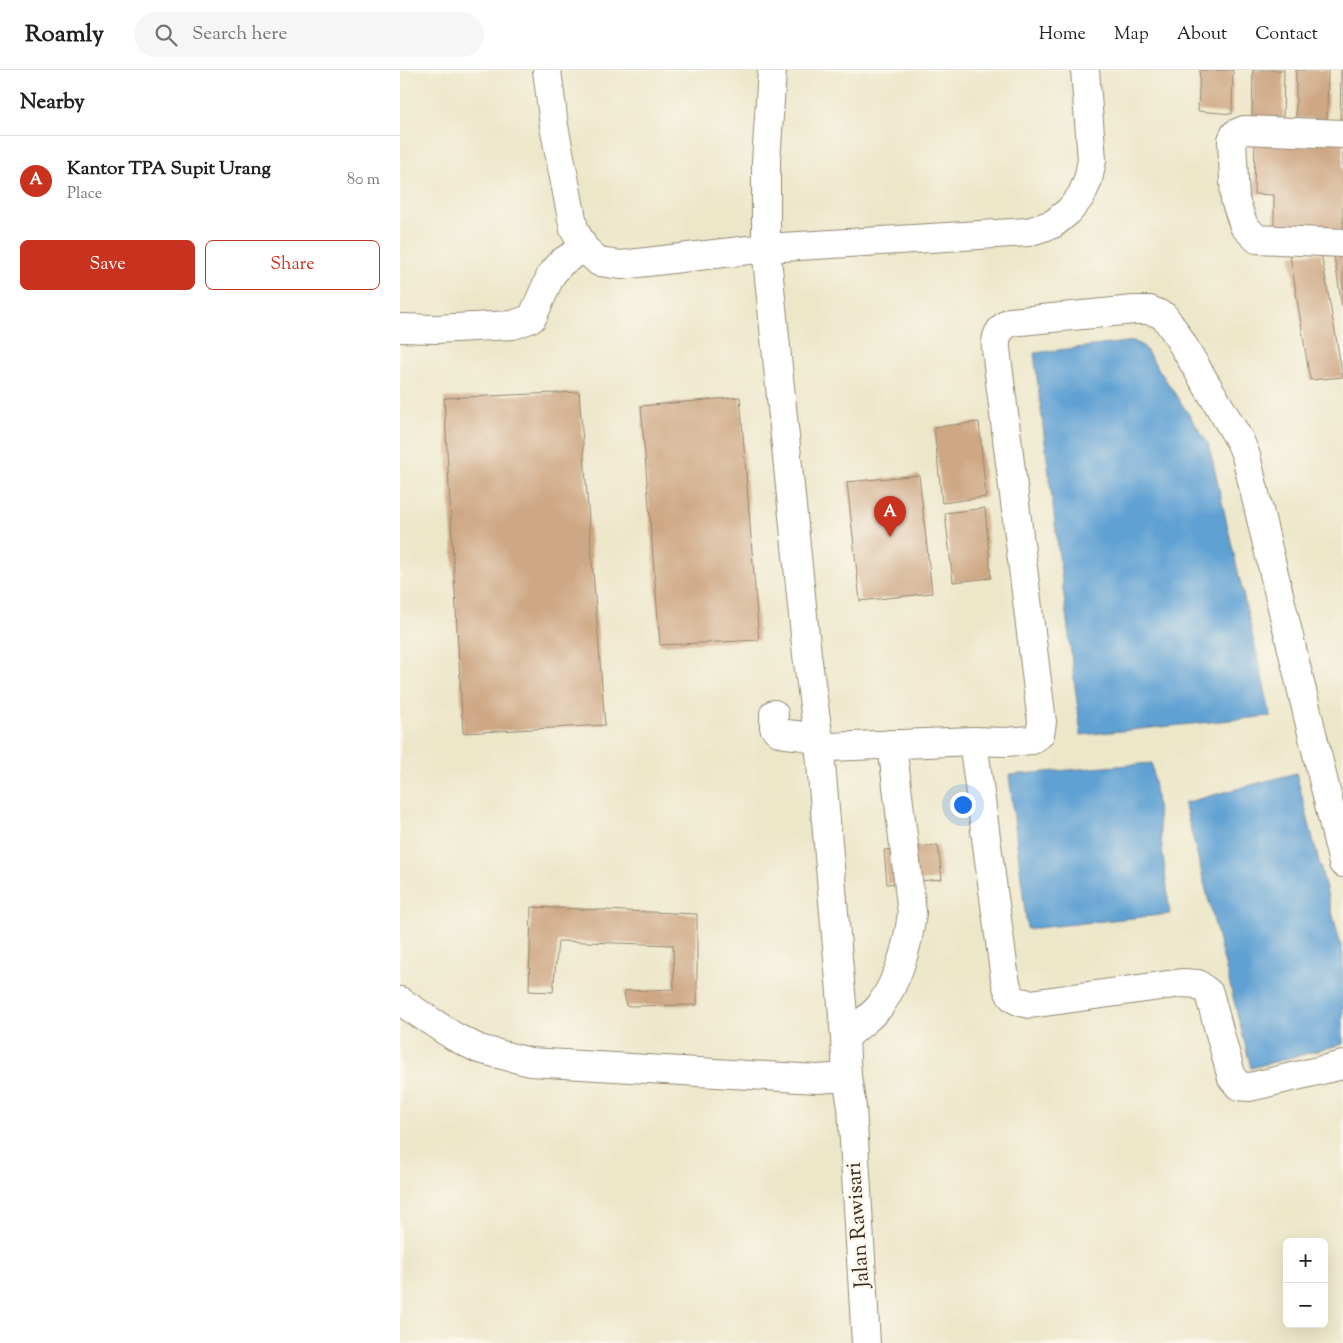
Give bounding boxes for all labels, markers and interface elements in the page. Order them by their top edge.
search box [134,12,484,57]
text: Roamly [25,18,104,52]
icon: search [152,21,180,49]
text: Search here [192,21,287,48]
text: Home [1039,22,1086,48]
text: Map [1114,22,1149,48]
text: About [1177,22,1227,48]
text: Contact [1255,22,1318,48]
text: Nearby [20,88,85,118]
text: Kantor TPA Supit Urang [67,156,271,183]
text: A [30,169,43,192]
text: 80 m [347,169,380,192]
text: Place [67,183,102,206]
button: Save [20,240,195,290]
button: Share [205,240,380,290]
pin: A [874,496,906,537]
your location [950,792,976,818]
street label: Jalan Rawisari [840,1161,878,1290]
map controls [1283,1238,1328,1328]
button: + [1283,1238,1328,1283]
button: − [1283,1283,1328,1328]

